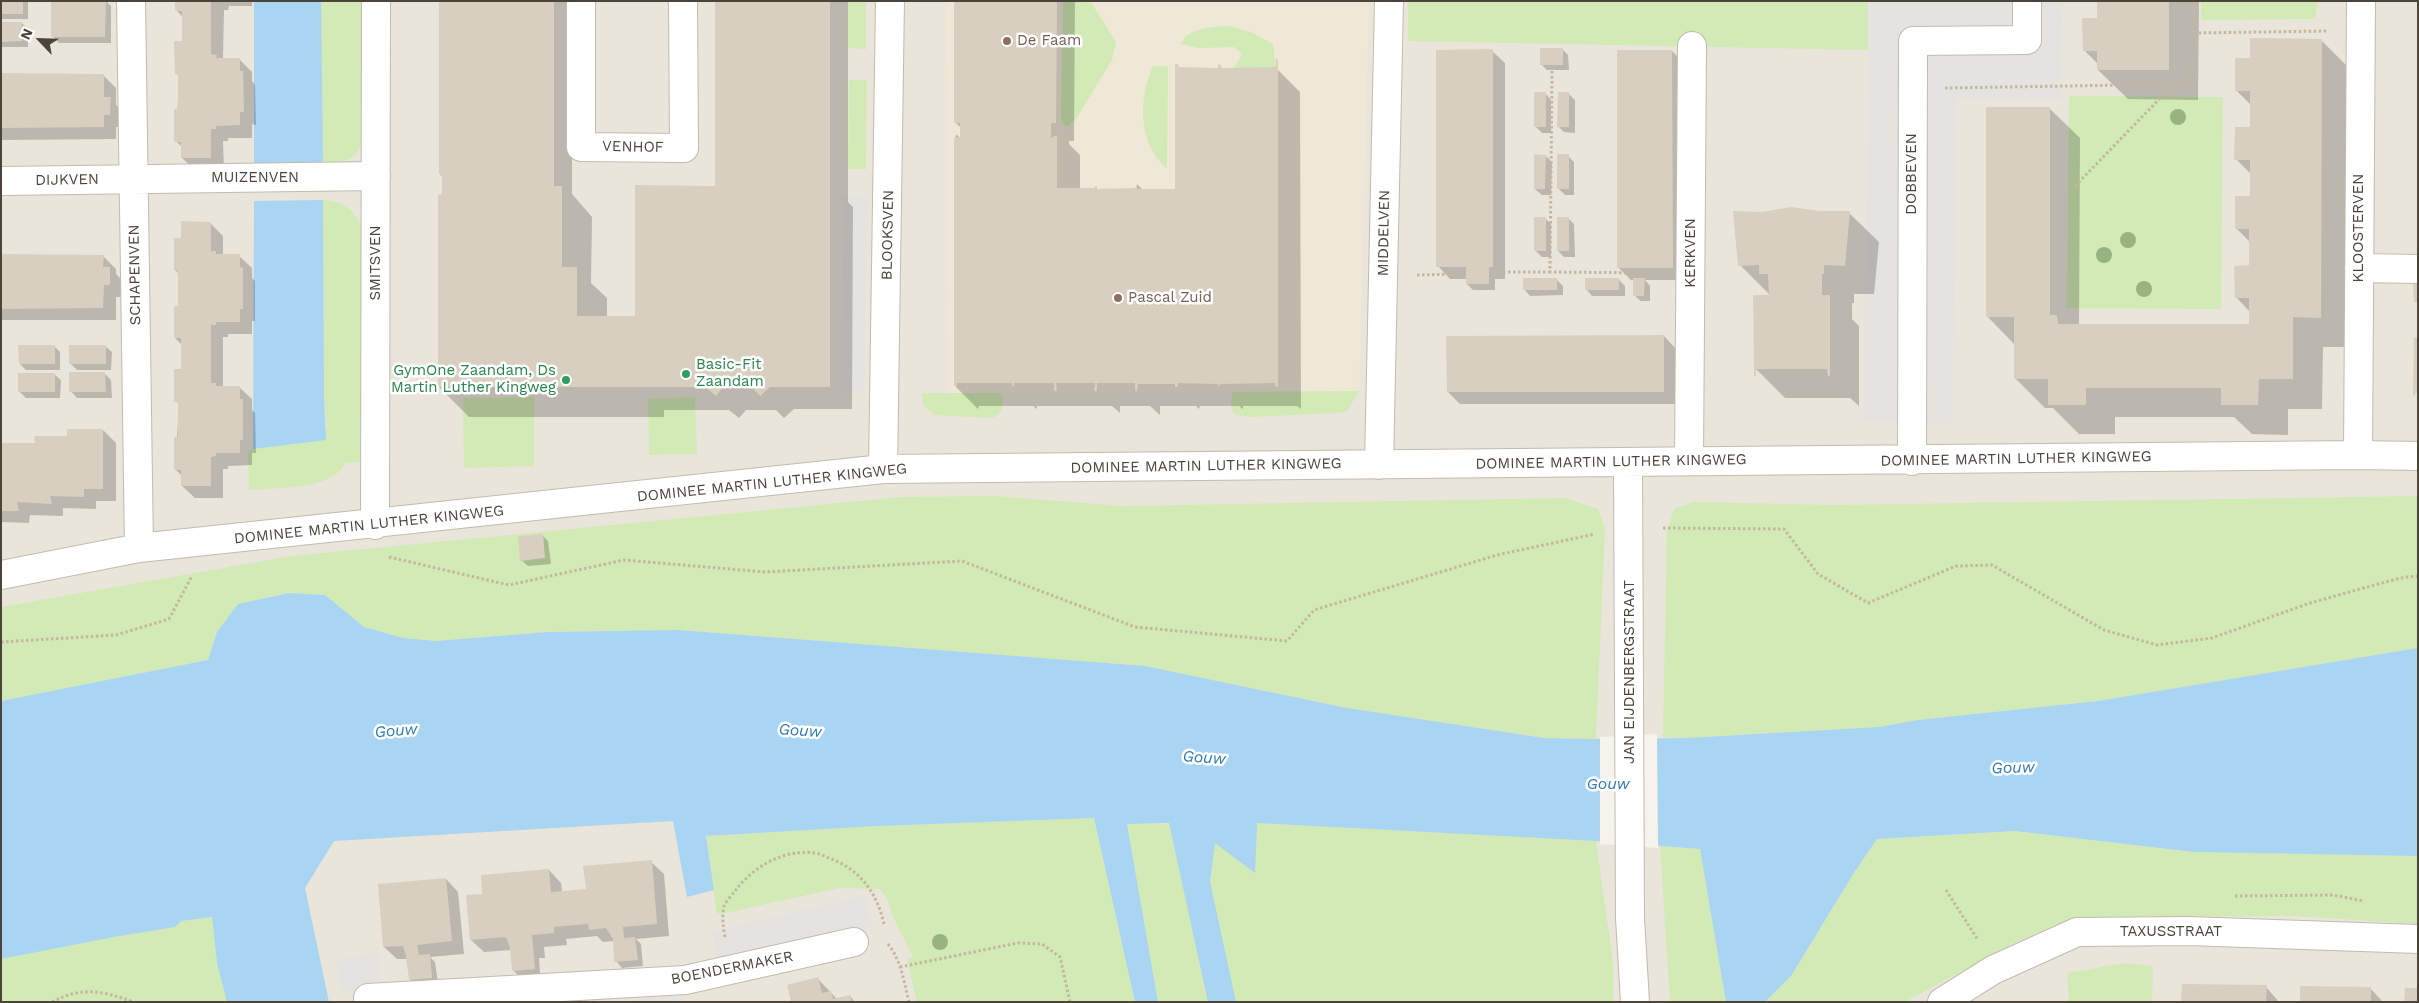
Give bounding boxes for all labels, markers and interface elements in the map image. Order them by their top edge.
north arrow [15,15,65,65]
text: N [17,26,36,42]
place label: De Faam [1017,32,1081,50]
marker: De Faam [1001,35,1013,47]
street label: DOBBEVEN [1903,133,1921,215]
street label: VENHOF [602,137,664,157]
street label: MUIZENVEN [211,169,299,187]
street label: DIJKVEN [35,170,99,190]
street label: KLOOSTERVEN [2350,174,2368,282]
street label: BLOOKSVEN [878,190,898,280]
street label: MIDDELVEN [1374,190,1394,276]
street label: KERKVEN [1682,218,1700,288]
street label: SCHAPENVEN [125,224,145,326]
street label: SMITSVEN [367,225,385,301]
place label: Pascal Zuid [1128,289,1212,307]
marker: Pascal Zuid [1112,292,1124,304]
place label: Basic-Fit Zaandam [696,356,764,391]
place label: GymOne Zaandam, Ds Martin Luther Kingweg [391,362,556,397]
marker: Basic-Fit Zaandam [680,368,692,380]
marker: GymOne Zaandam, Ds Martin Luther Kingweg [560,374,572,386]
street label: DOMINEE MARTIN LUTHER KINGWEG [1880,448,2152,470]
street label: DOMINEE MARTIN LUTHER KINGWEG [1475,451,1747,473]
street label: DOMINEE MARTIN LUTHER KINGWEG [1070,455,1342,477]
street label: DOMINEE MARTIN LUTHER KINGWEG [636,460,908,506]
street label: DOMINEE MARTIN LUTHER KINGWEG [233,502,505,548]
street label: JAN EIJDENBERGSTRAAT [1621,580,1639,764]
water label: Gouw [374,720,418,742]
water label: Gouw [778,720,822,742]
water label: Gouw [1182,747,1226,769]
water label: Gouw [1991,758,2035,778]
water label: Gouw [1586,774,1630,794]
street label: TAXUSSTRAAT [2120,923,2222,941]
street label: BOENDERMAKER [669,947,795,989]

